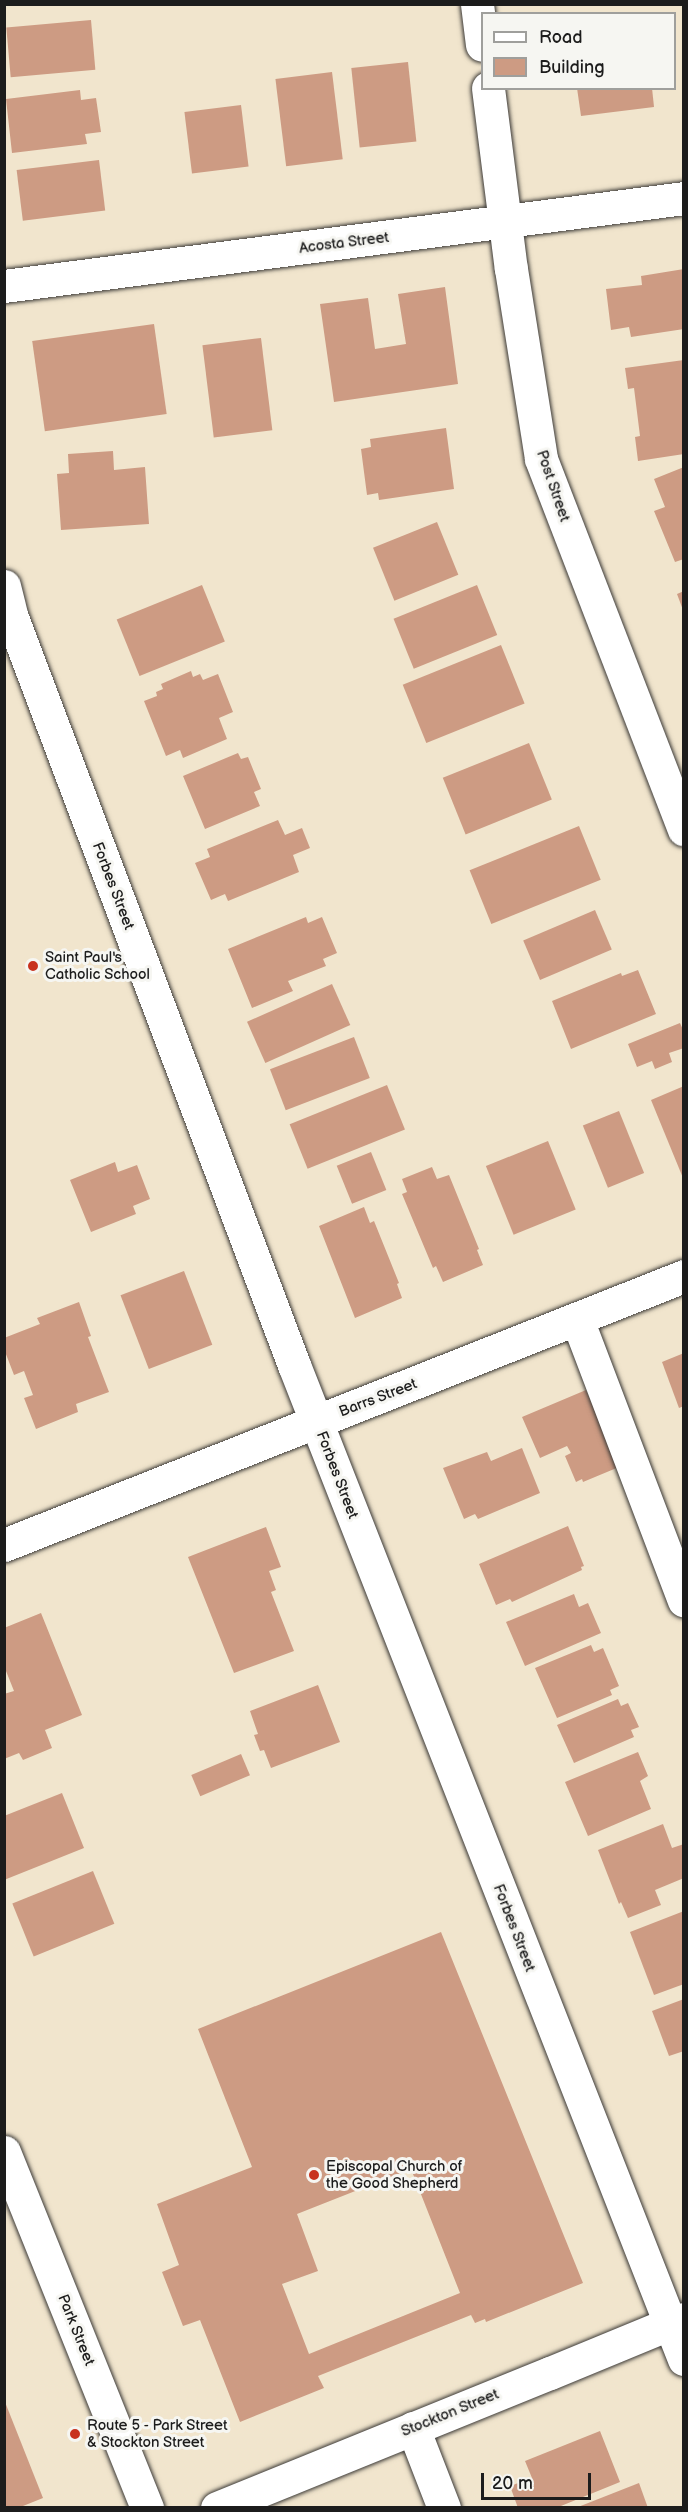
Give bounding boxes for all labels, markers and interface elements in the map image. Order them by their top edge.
legend [481,12,676,90]
text: Road [539,27,583,48]
text: Building [539,57,605,78]
street label: Acosta Street [298,229,390,257]
street label: Post Street [532,448,574,524]
street label: Forbes Street [88,840,138,932]
place label: Saint Paul's Catholic School [45,948,150,983]
marker: Saint Paul's Catholic School [26,959,40,973]
street label: Barrs Street [336,1375,420,1421]
street label: Forbes Street [312,1429,362,1521]
street label: Forbes Street [489,1882,539,1974]
place label: Episcopal Church of the Good Shepherd [326,2157,462,2192]
marker: Episcopal Church of the Good Shepherd [307,2168,321,2182]
street label: Park Street [54,2292,98,2368]
street label: Stockton Street [398,2385,502,2441]
place label: Route 5 - Park Street & Stockton Street [87,2416,229,2451]
marker: Route 5 - Park Street & Stockton Street [68,2427,82,2441]
scale bar [484,2461,594,2499]
text: 20 m [492,2473,533,2494]

